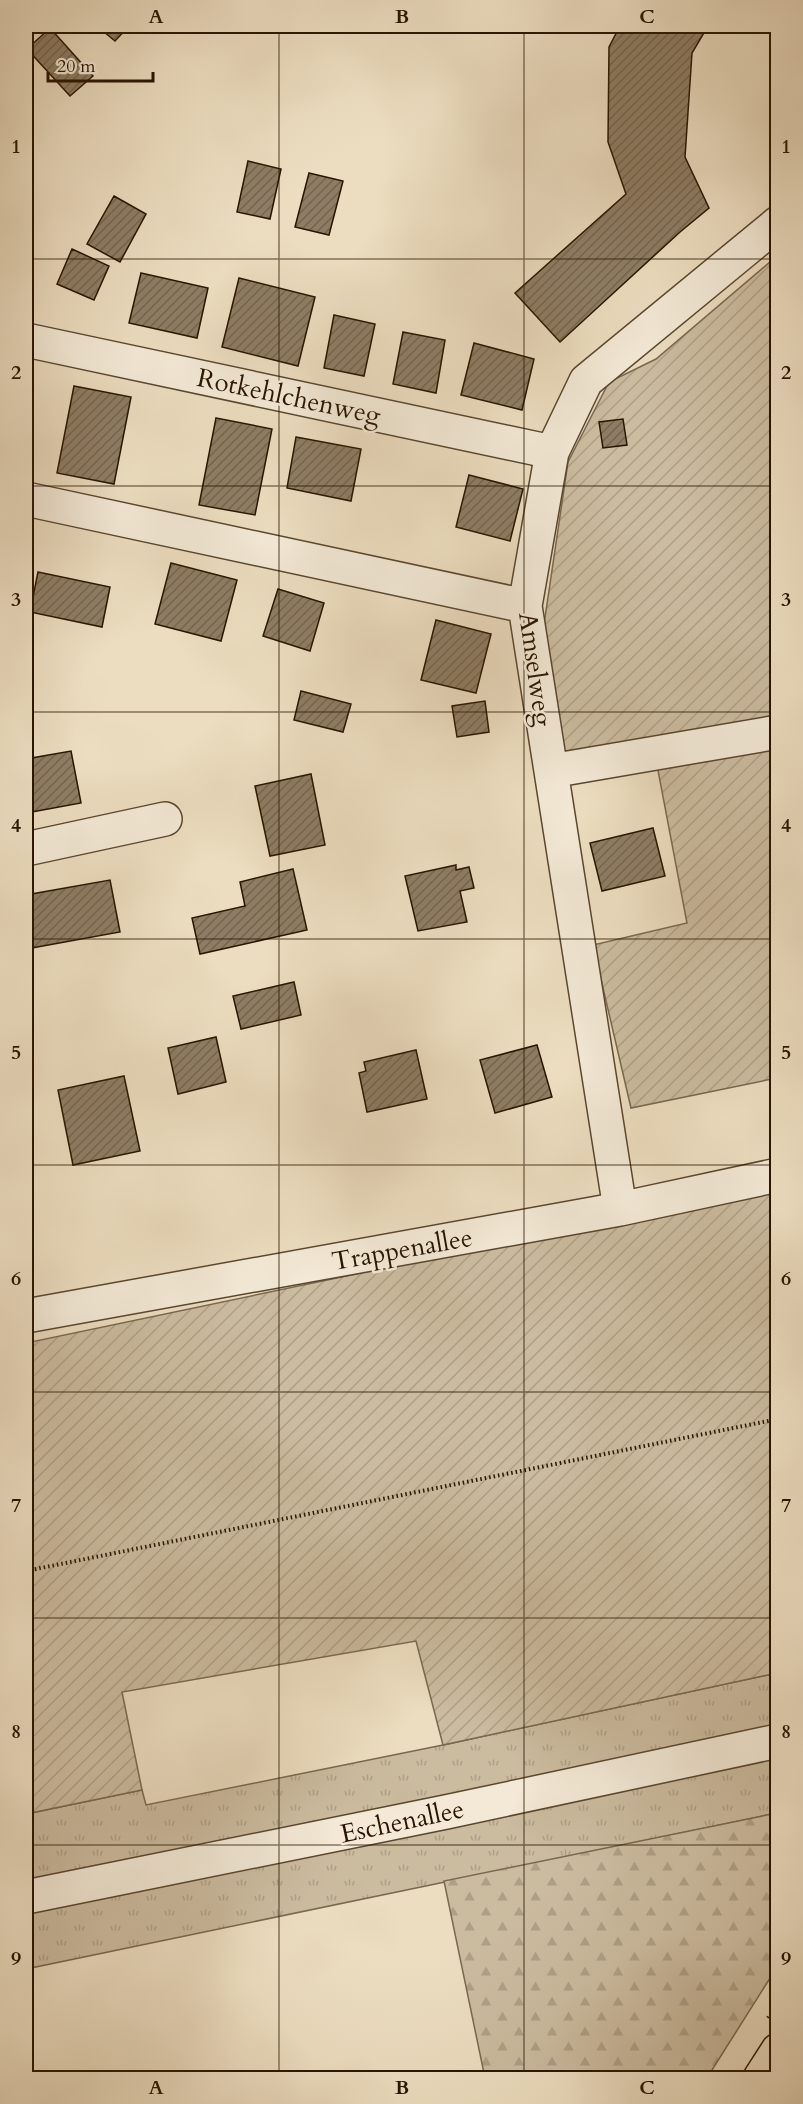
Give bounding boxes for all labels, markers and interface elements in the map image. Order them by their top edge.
text: A [148,3,164,30]
text: B [395,3,409,30]
text: C [639,3,655,30]
scale bar [48,45,153,83]
text: 20 m [57,54,96,79]
text: 1 [11,133,21,160]
text: 1 [781,133,791,160]
text: 2 [11,359,21,386]
text: 2 [781,359,791,386]
street label: Rotkehlchenweg [194,360,384,433]
text: 3 [11,586,21,613]
text: 3 [781,586,791,613]
street label: Amselweg [510,610,561,729]
text: 4 [11,812,21,839]
text: 4 [781,812,791,839]
text: 5 [11,1039,21,1066]
text: 5 [781,1039,791,1066]
street label: Trappenallee [329,1220,475,1279]
text: 6 [11,1265,21,1292]
text: 6 [781,1265,791,1292]
text: 7 [11,1492,21,1519]
text: 7 [781,1492,791,1519]
text: 8 [11,1718,21,1745]
text: 8 [781,1718,791,1745]
street label: Eschenallee [337,1791,467,1852]
text: 9 [11,1945,21,1972]
text: 9 [781,1945,791,1972]
text: A [148,2074,164,2101]
text: B [395,2074,409,2101]
text: C [639,2074,655,2101]

